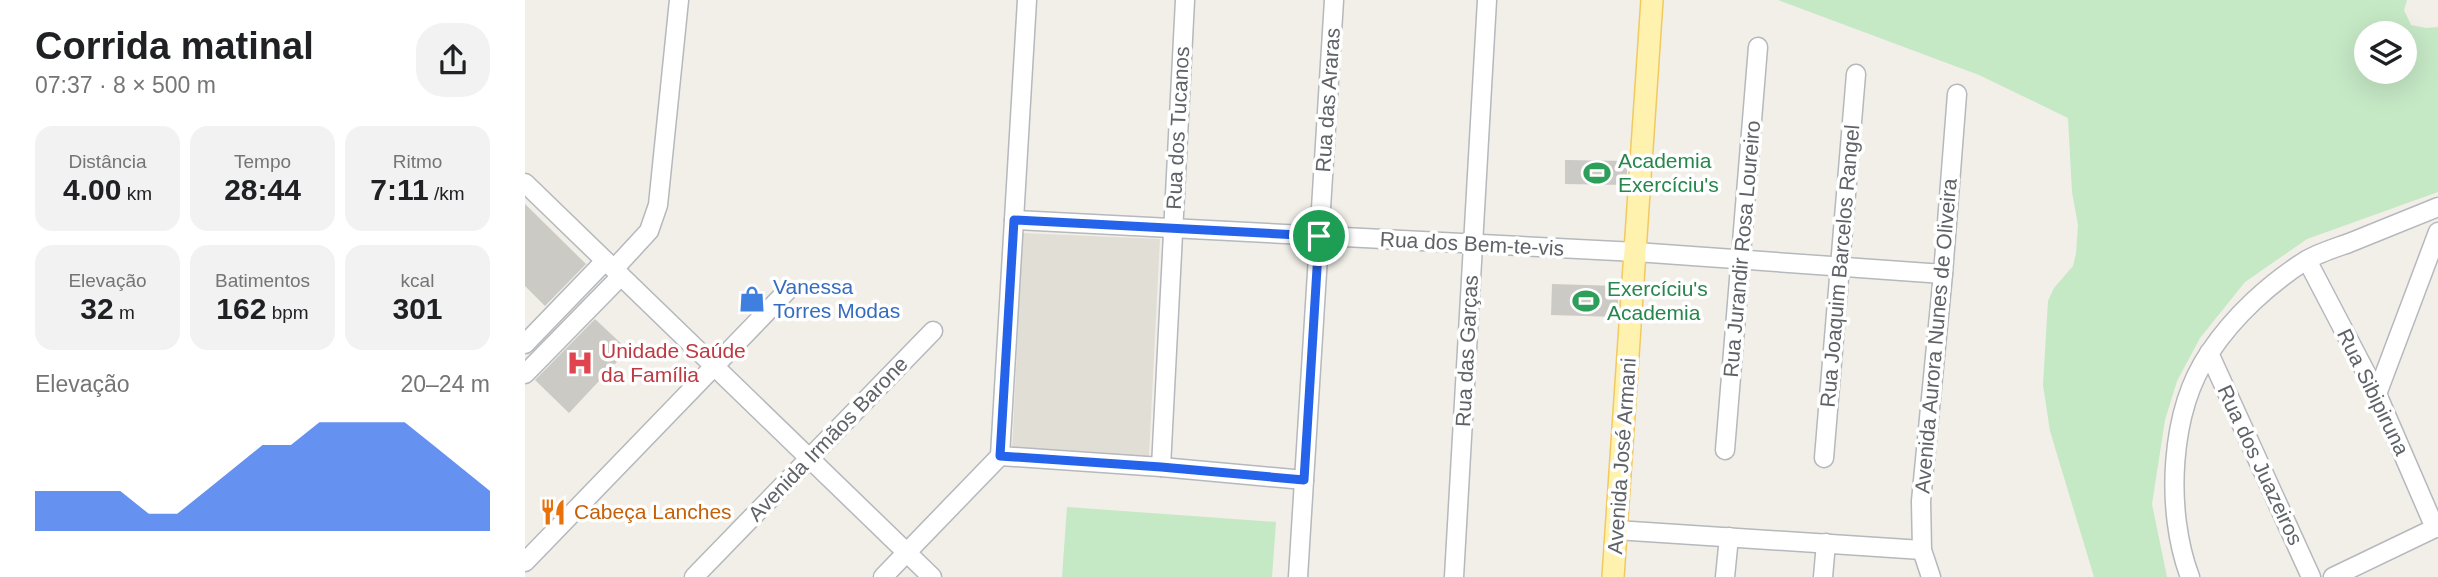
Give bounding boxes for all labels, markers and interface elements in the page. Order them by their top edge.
map controls [2354,21,2417,84]
button: layers [2354,21,2417,84]
button: share [416,23,490,97]
text: Corrida matinal [35,25,314,67]
street label: Rua das Araras [1311,27,1344,173]
street label: Rua dos Tucanos [1162,46,1193,210]
text: 07:37 · 8 × 500 m [35,72,216,98]
street label: Rua Jurandir Rosa Loureiro [1719,119,1764,378]
street label: Rua Joaquim Barcelos Rangel [1816,124,1863,408]
place label: Academia Exercíciu's [1618,149,1719,196]
text: Distância [68,151,147,172]
text: Tempo [234,151,291,172]
text: Ritmo [393,151,442,172]
sports icon: Academia Exercíciu's [1582,158,1612,188]
text: 4.00 [63,173,121,206]
text: 28:44 [224,173,301,206]
text: 7:11 [370,173,429,206]
street label: Avenida Aurora Nunes de Oliveira [1910,177,1961,494]
text: km [121,183,152,204]
text: /km [429,183,465,204]
pin [1289,206,1349,266]
icon: arrive [1300,217,1338,255]
street label: Rua dos Bem-te-vis [1379,227,1565,260]
text: Elevação [68,270,147,291]
text: Batimentos [215,270,310,291]
text: kcal [401,270,434,291]
place label: Vanessa Torres Modas [773,275,900,322]
street label: Rua das Garças [1451,275,1482,427]
place label: Exercíciu's Academia [1607,277,1708,324]
shop icon: Vanessa Torres Modas [737,284,767,314]
sports icon: Exercíciu's Academia [1571,286,1601,316]
text: 32 [80,292,114,325]
text: 162 [216,292,266,325]
text: 301 [392,292,443,325]
text: m [114,302,135,323]
text: bpm [266,302,309,323]
street label: Rua Sibipiruna [2333,325,2414,459]
place label: Unidade Saúde da Família [601,339,746,386]
hospital icon: Unidade Saúde da Família [565,348,595,378]
street label: Avenida Irmãos Barone [743,352,912,525]
street label: Avenida José Armani [1603,357,1640,555]
text: Elevação [35,371,130,397]
text: 20–24 m [400,371,490,397]
street label: Rua dos Juazeiros [2213,381,2308,548]
restaurant icon: Cabeça Lanches [538,497,568,527]
place label: Cabeça Lanches [574,500,732,523]

